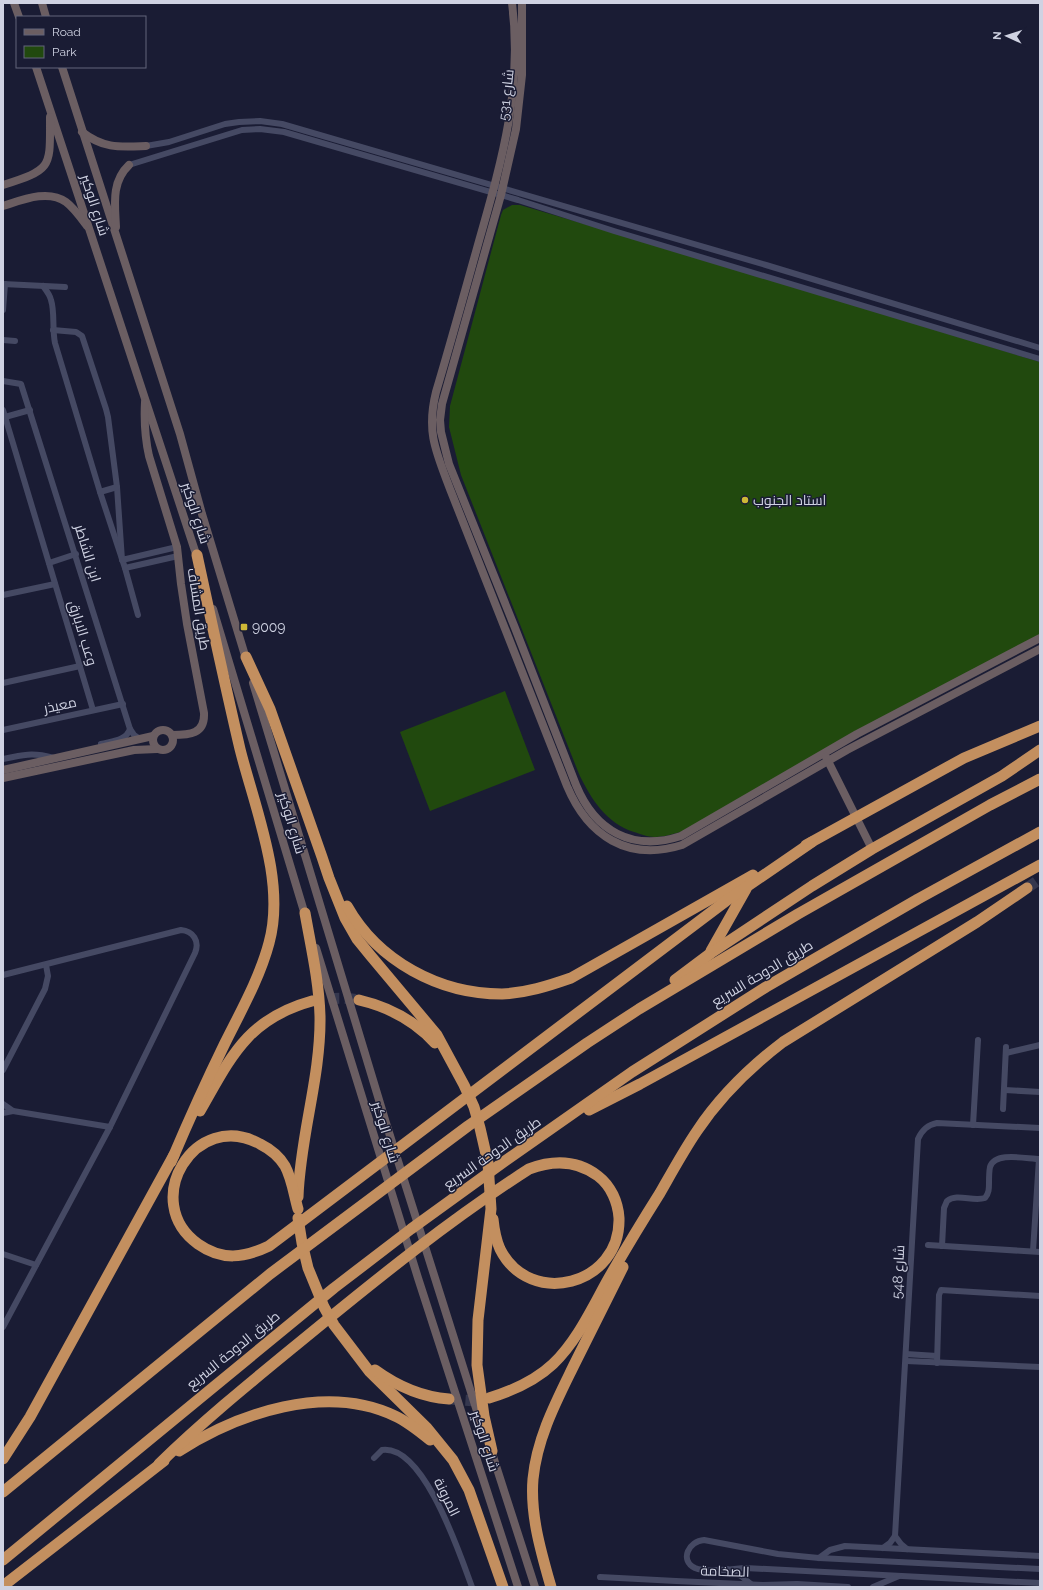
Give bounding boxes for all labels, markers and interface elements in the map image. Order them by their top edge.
legend [16,16,146,68]
north arrow [987,16,1027,56]
text: Road [52,25,81,39]
text: N [991,31,1004,40]
text: Park [52,45,77,59]
street label: شارع 531 [495,68,518,122]
street label: شارع الوكير [76,171,112,238]
street label: شارع الوكير [177,479,213,546]
place label: استاد الجنوب [753,492,826,508]
marker: استاد الجنوب [740,495,750,505]
street label: ابن الشاطر [71,521,104,584]
street label: طريق المشاف [184,567,213,652]
street label: وعب الابارق [65,598,100,668]
place label: 9009 [252,619,286,635]
marker: 9009 [239,622,249,632]
street label: معيذر [41,694,78,716]
street label: شارع الوكير [274,789,309,856]
street label: طريق الدوحة السريع [709,937,816,1010]
street label: شارع الوكير [368,1098,403,1165]
street label: طريق الدوحة السريع [440,1113,544,1193]
street label: شارع 548 [889,1244,908,1300]
street label: طريق الدوحة السريع [183,1308,283,1393]
street label: شارع الوكير [466,1407,502,1474]
street label: المرونة [431,1475,463,1519]
street label: الصخامة [700,1562,750,1580]

